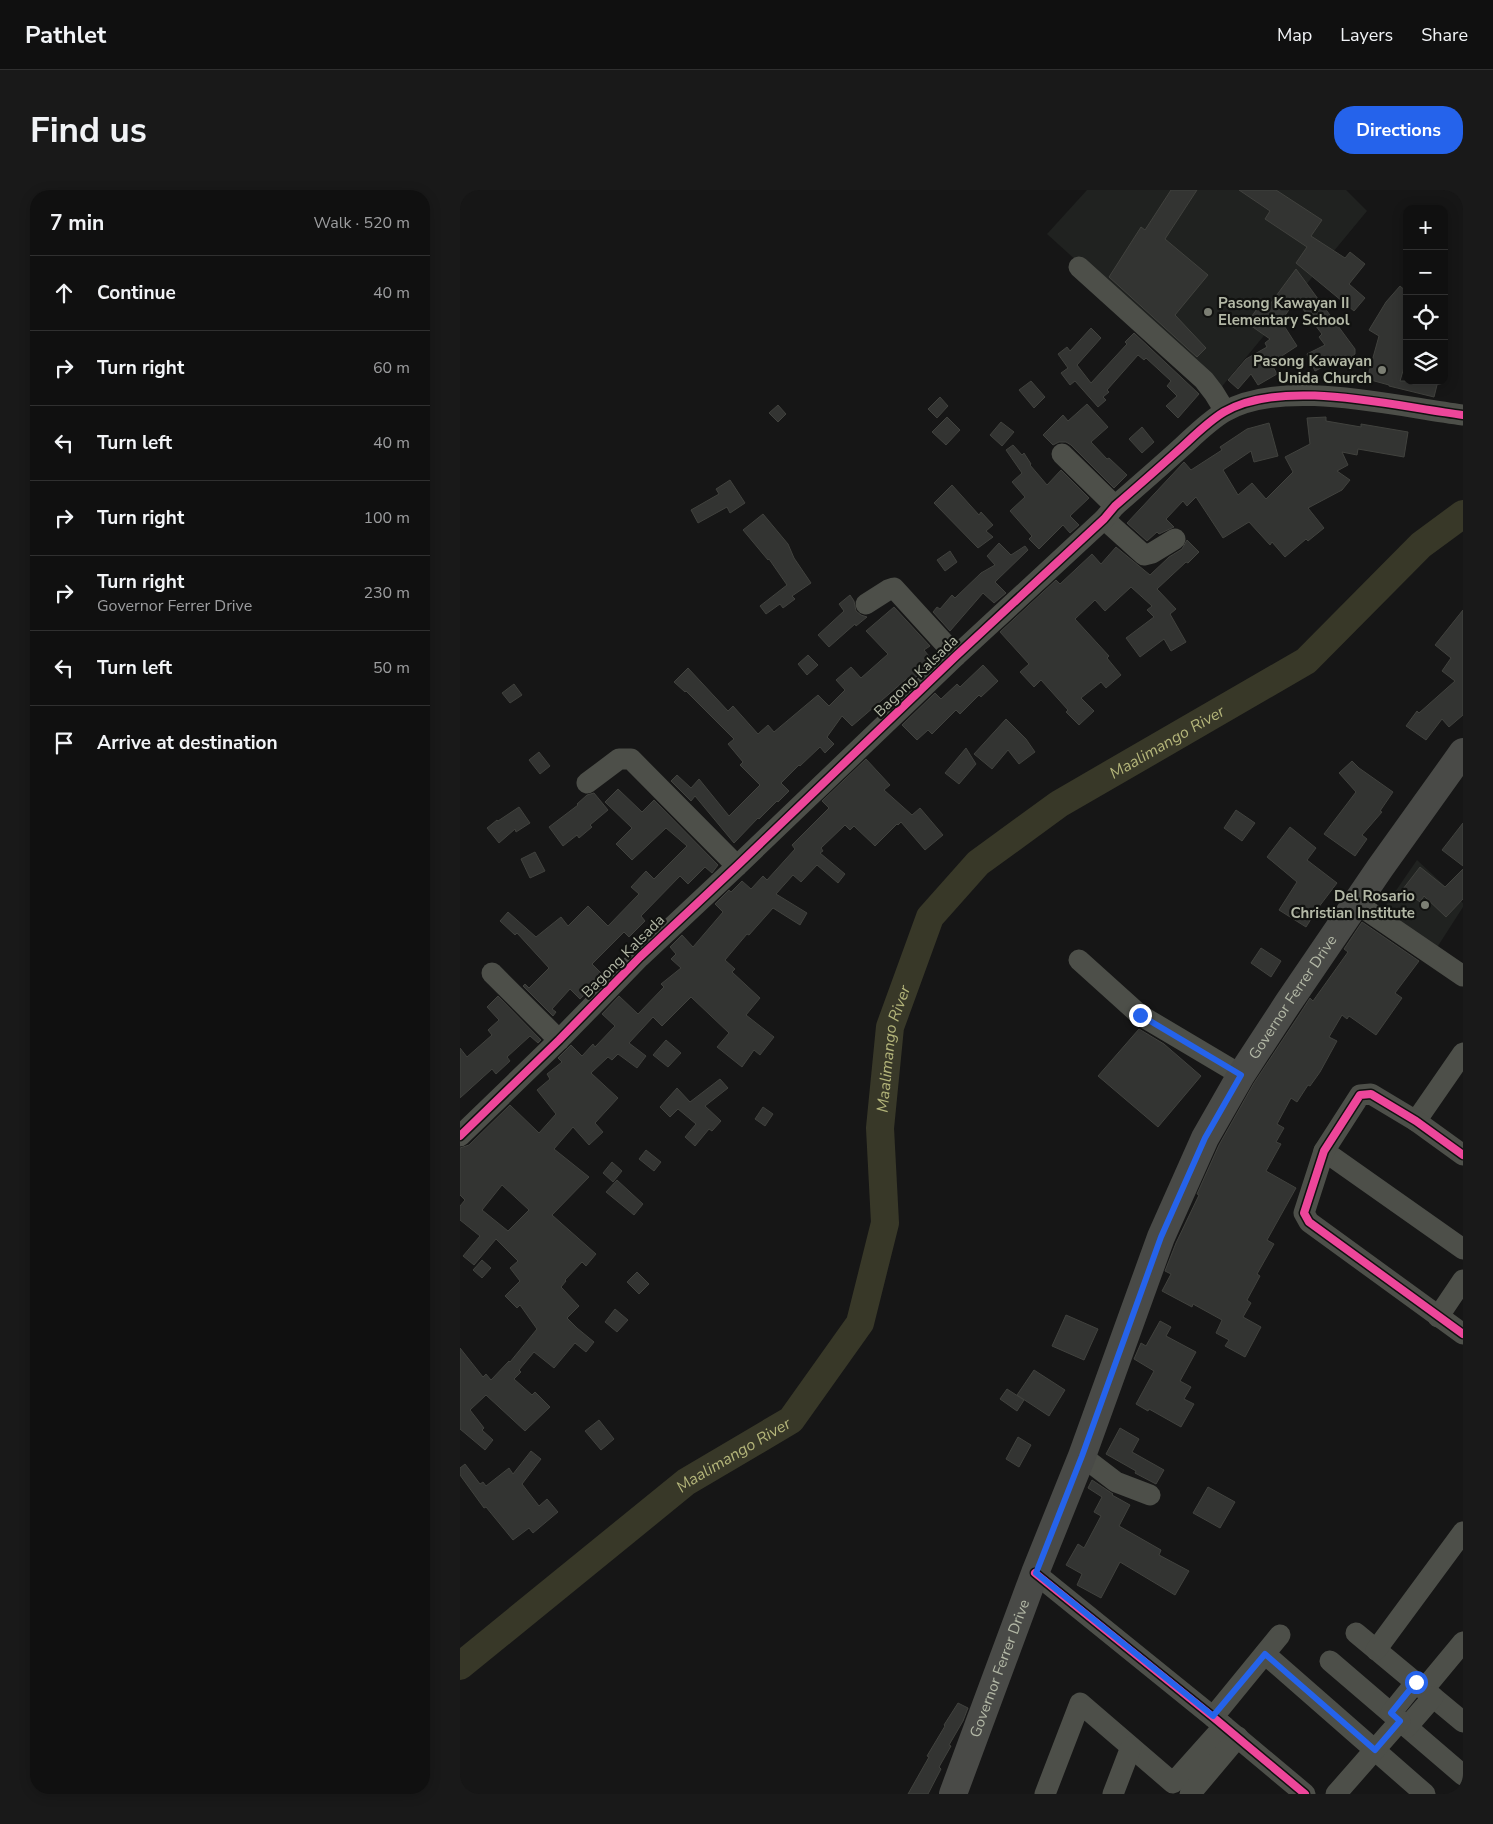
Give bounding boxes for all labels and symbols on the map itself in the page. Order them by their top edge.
place label: Pasong Kawayan II Elementary School [1218,293,1350,330]
marker: Pasong Kawayan II Elementary School [1202,306,1214,318]
place label: Pasong Kawayan Unida Church [1253,351,1372,388]
marker: Pasong Kawayan Unida Church [1376,364,1388,376]
street label: Bagong Kalsada [870,631,962,721]
water label: Maalimango River [1106,700,1230,785]
place label: Del Rosario Christian Institute [1290,886,1415,923]
marker: Del Rosario Christian Institute [1419,899,1431,911]
street label: Bagong Kalsada [577,910,669,1002]
street label: Governor Ferrer Drive [1244,931,1341,1063]
water label: Maalimango River [872,981,917,1114]
route end [1129,1004,1152,1027]
water label: Maalimango River [672,1412,796,1498]
street label: Governor Ferrer Drive [965,1597,1034,1740]
route start [1405,1671,1428,1694]

